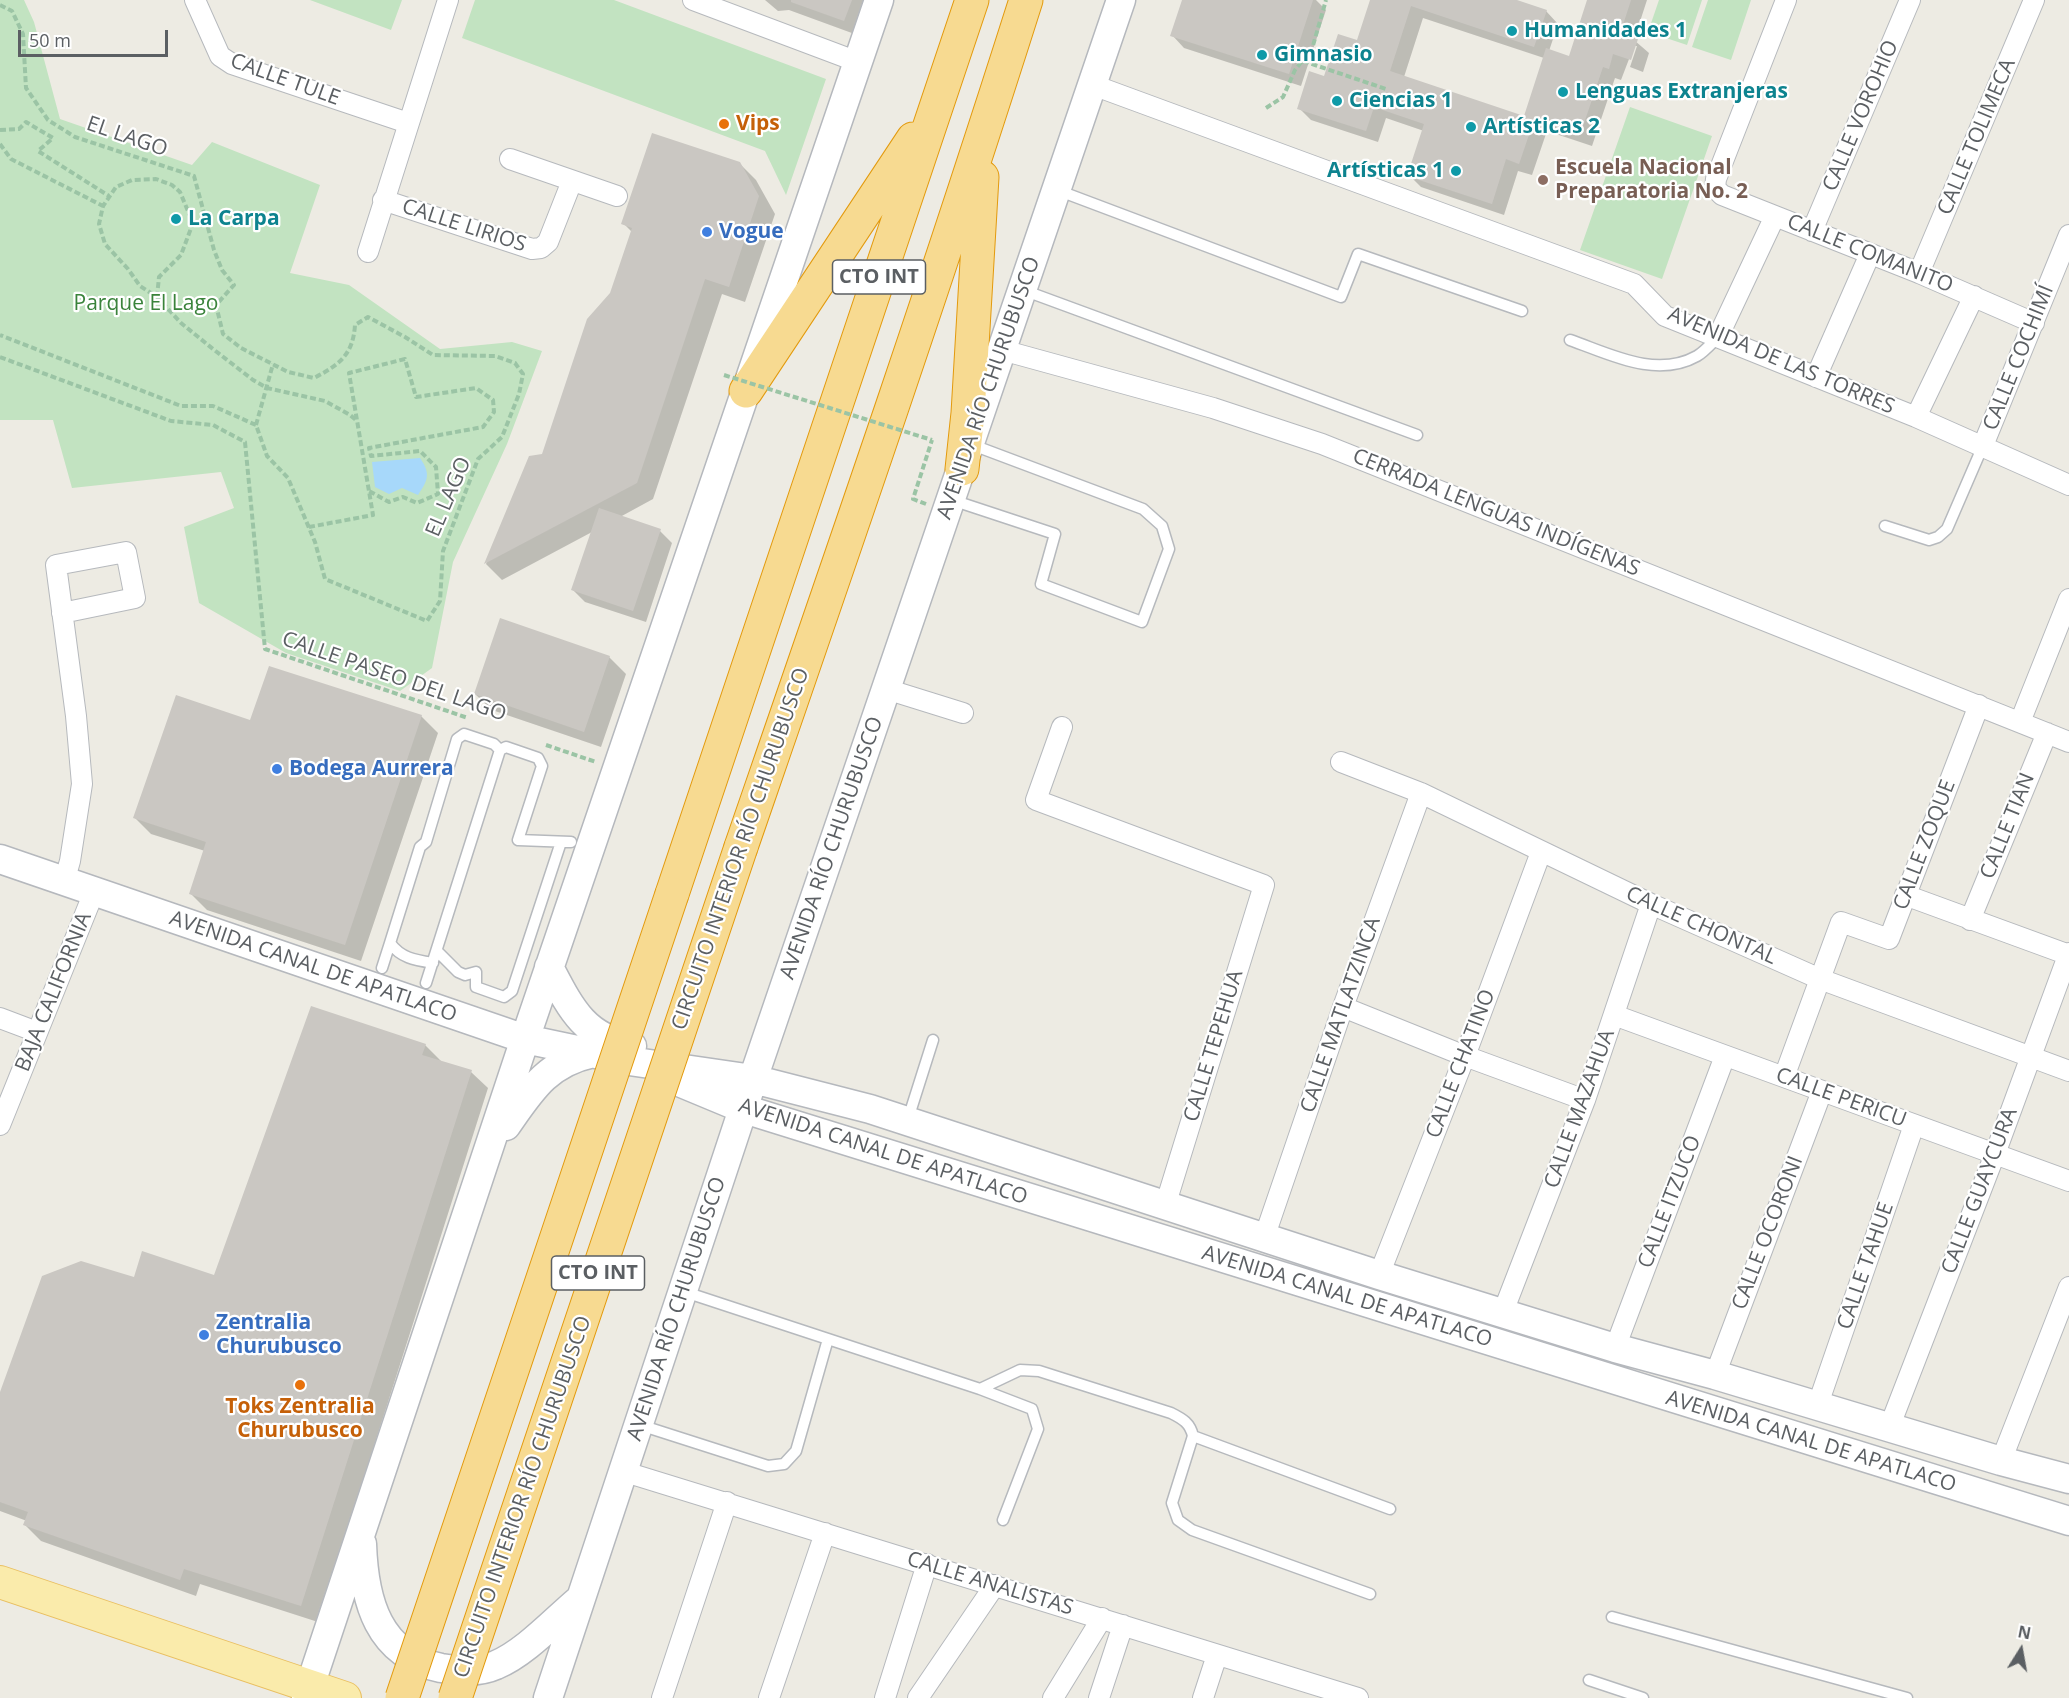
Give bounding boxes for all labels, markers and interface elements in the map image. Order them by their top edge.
scale bar [21,18,171,56]
place label: Humanidades 1 [1524,18,1687,44]
marker: Humanidades 1 [1505,24,1519,38]
text: 50 m [29,28,71,52]
street label: CALLE VOROHIO [1818,37,1904,195]
place label: Gimnasio [1274,42,1373,68]
street label: CALLE TULE [227,48,343,112]
marker: Gimnasio [1255,48,1269,62]
street label: CALLE TOLIMECA [1933,55,2021,219]
place label: Lenguas Extranjeras [1575,79,1788,105]
marker: Lenguas Extranjeras [1556,85,1570,99]
place label: Ciencias 1 [1349,88,1453,114]
marker: Ciencias 1 [1330,94,1344,108]
street label: EL LAGO [83,111,171,163]
place label: Vips [736,111,780,137]
place label: Artísticas 2 [1483,114,1600,140]
marker: Vips [717,117,731,131]
marker: Artísticas 2 [1464,120,1478,134]
place label: Escuela Nacional Preparatoria No. 2 [1555,155,1748,205]
place label: Artísticas 1 [1327,158,1444,184]
marker: Artísticas 1 [1449,164,1463,178]
marker: Escuela Nacional Preparatoria No. 2 [1536,173,1550,187]
street label: CALLE LIRIOS [399,194,529,258]
place label: La Carpa [188,206,280,232]
street label: CALLE COMANITO [1783,209,1957,299]
marker: La Carpa [169,212,183,226]
place label: Vogue [719,219,784,245]
marker: Vogue [700,225,714,239]
street label: AVENIDA RÍO CHURUBUSCO [932,253,1046,523]
road number: CTO INT [832,260,926,294]
street label: CALLE COCHIMÍ [1978,282,2060,434]
park label: Parque El Lago [74,291,218,317]
street label: AVENIDA DE LAS TORRES [1664,302,1898,420]
street label: CERRADA LENGUAS INDÍGENAS [1349,444,1643,582]
street label: EL LAGO [421,453,477,541]
street label: CALLE PASEO DEL LAGO [279,627,509,727]
street label: CIRCUITO INTERIOR RÍO CHURUBUSCO [667,665,815,1033]
street label: AVENIDA RÍO CHURUBUSCO [775,713,889,983]
place label: Bodega Aurrera [289,756,454,782]
marker: Bodega Aurrera [270,762,284,776]
street label: CALLE TIAN [1975,769,2041,883]
street label: CALLE ZOQUE [1889,776,1961,914]
street label: CALLE CHONTAL [1622,881,1780,971]
street label: AVENIDA CANAL DE APATLACO [166,906,460,1028]
street label: BAJA CALIFORNIA [11,909,97,1075]
street label: CALLE MATLATZINCA [1296,914,1386,1116]
street label: CALLE TEPEHUA [1179,967,1249,1125]
street label: CALLE CHATINO [1421,986,1501,1142]
street label: CALLE MAZAHUA [1540,1026,1620,1192]
street label: CALLE PERICU [1772,1063,1910,1133]
street label: AVENIDA CANAL DE APATLACO [735,1093,1031,1211]
street label: CALLE GUAYCURA [1937,1104,2023,1278]
street label: CALLE ITZUCO [1633,1132,1707,1272]
street label: CALLE OCORONI [1727,1153,1809,1313]
street label: AVENIDA RÍO CHURUBUSCO [622,1174,732,1444]
street label: CALLE TAHUE [1832,1199,1900,1333]
street label: AVENIDA CANAL DE APATLACO [1199,1241,1495,1353]
road number: CTO INT [552,1256,644,1290]
place label: Zentralia Churubusco [216,1310,342,1360]
street label: CIRCUITO INTERIOR RÍO CHURUBUSCO [449,1313,597,1681]
marker: Zentralia Churubusco [197,1328,211,1342]
marker: Toks Zentralia Churubusco [293,1378,307,1392]
street label: AVENIDA CANAL DE APATLACO [1663,1386,1959,1498]
place label: Toks Zentralia Churubusco [225,1394,375,1444]
street label: CALLE ANALISTAS [904,1547,1076,1621]
north arrow [1991,1620,2051,1680]
text: N [2016,1620,2033,1644]

